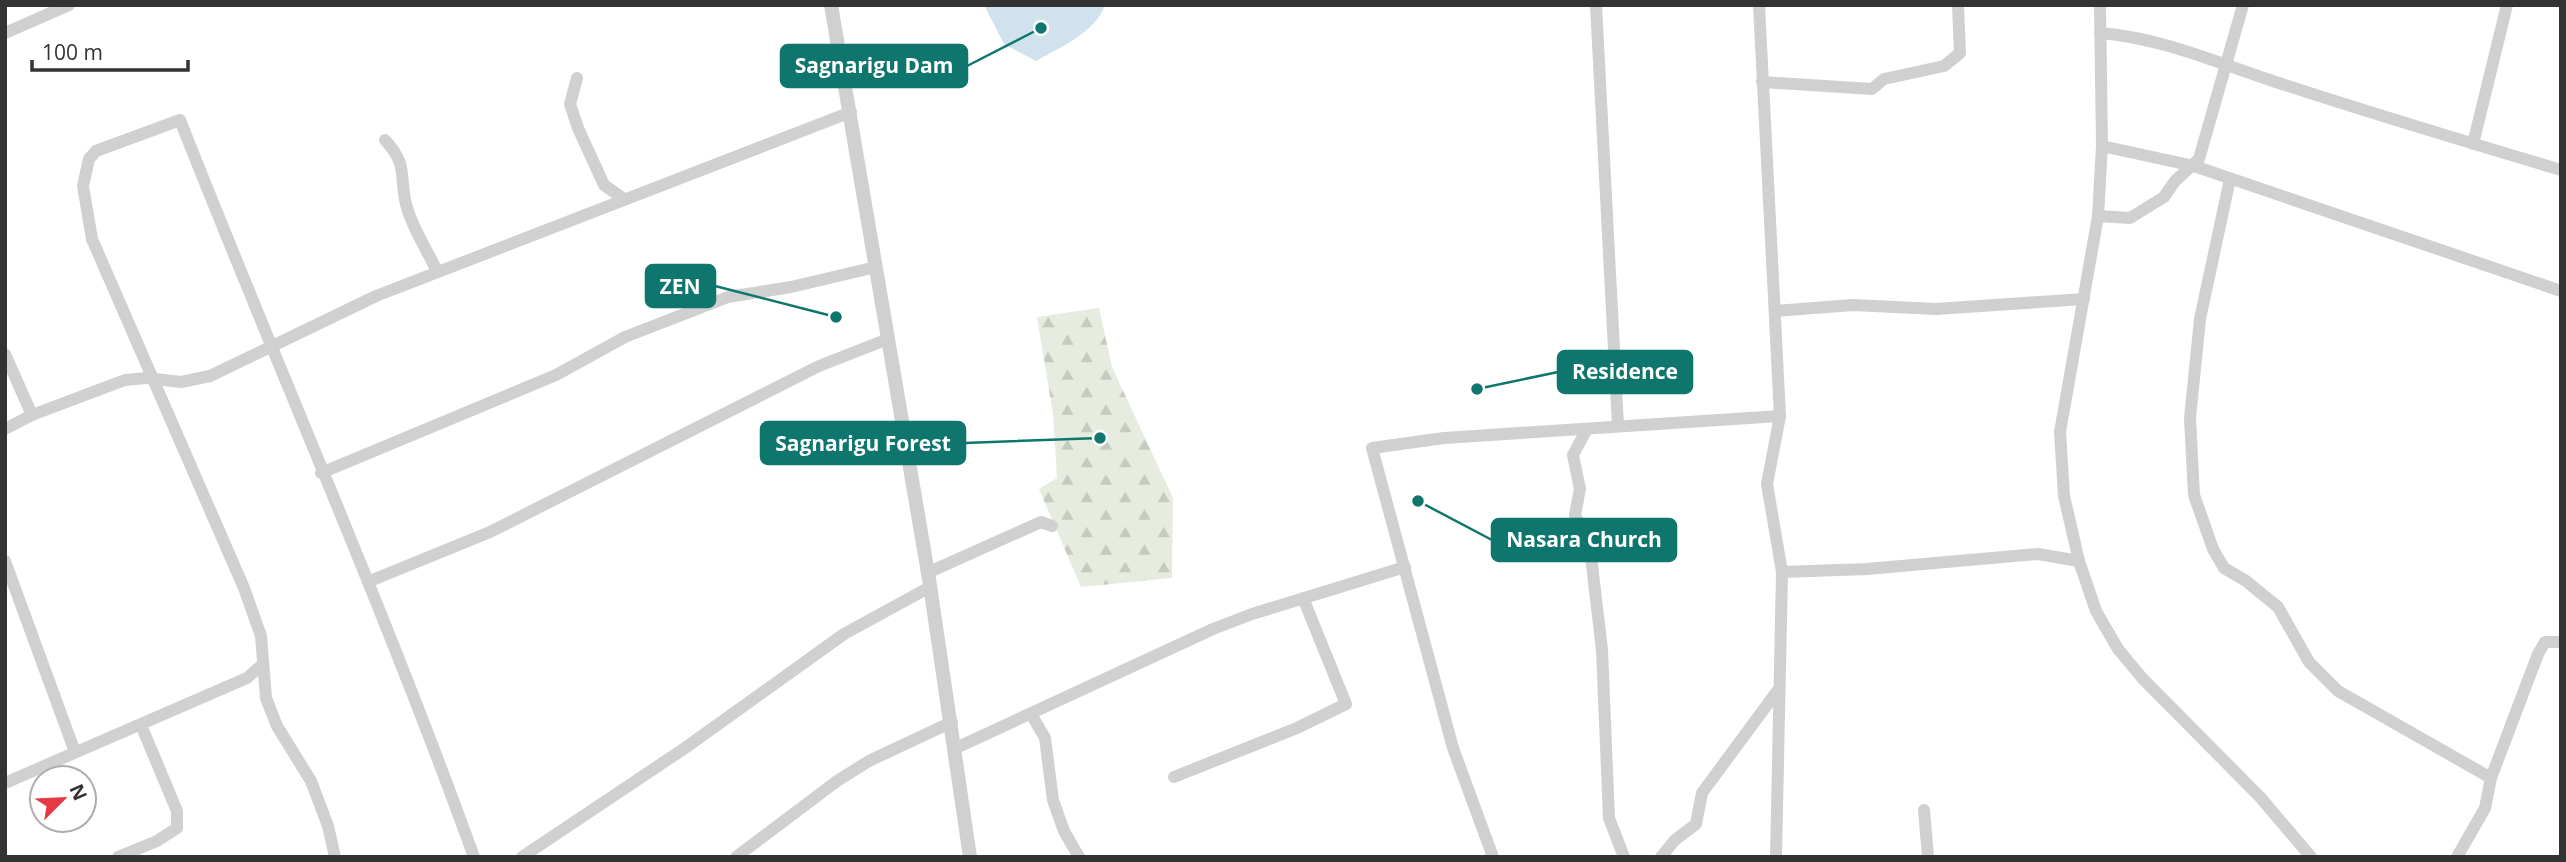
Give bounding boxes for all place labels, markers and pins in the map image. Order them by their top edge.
callout: Sagnarigu Dam [781,45,967,87]
callout: ZEN [646,265,715,307]
callout: Residence [1558,351,1692,393]
callout: Sagnarigu Forest [761,422,965,464]
callout: Nasara Church [1492,519,1676,561]

